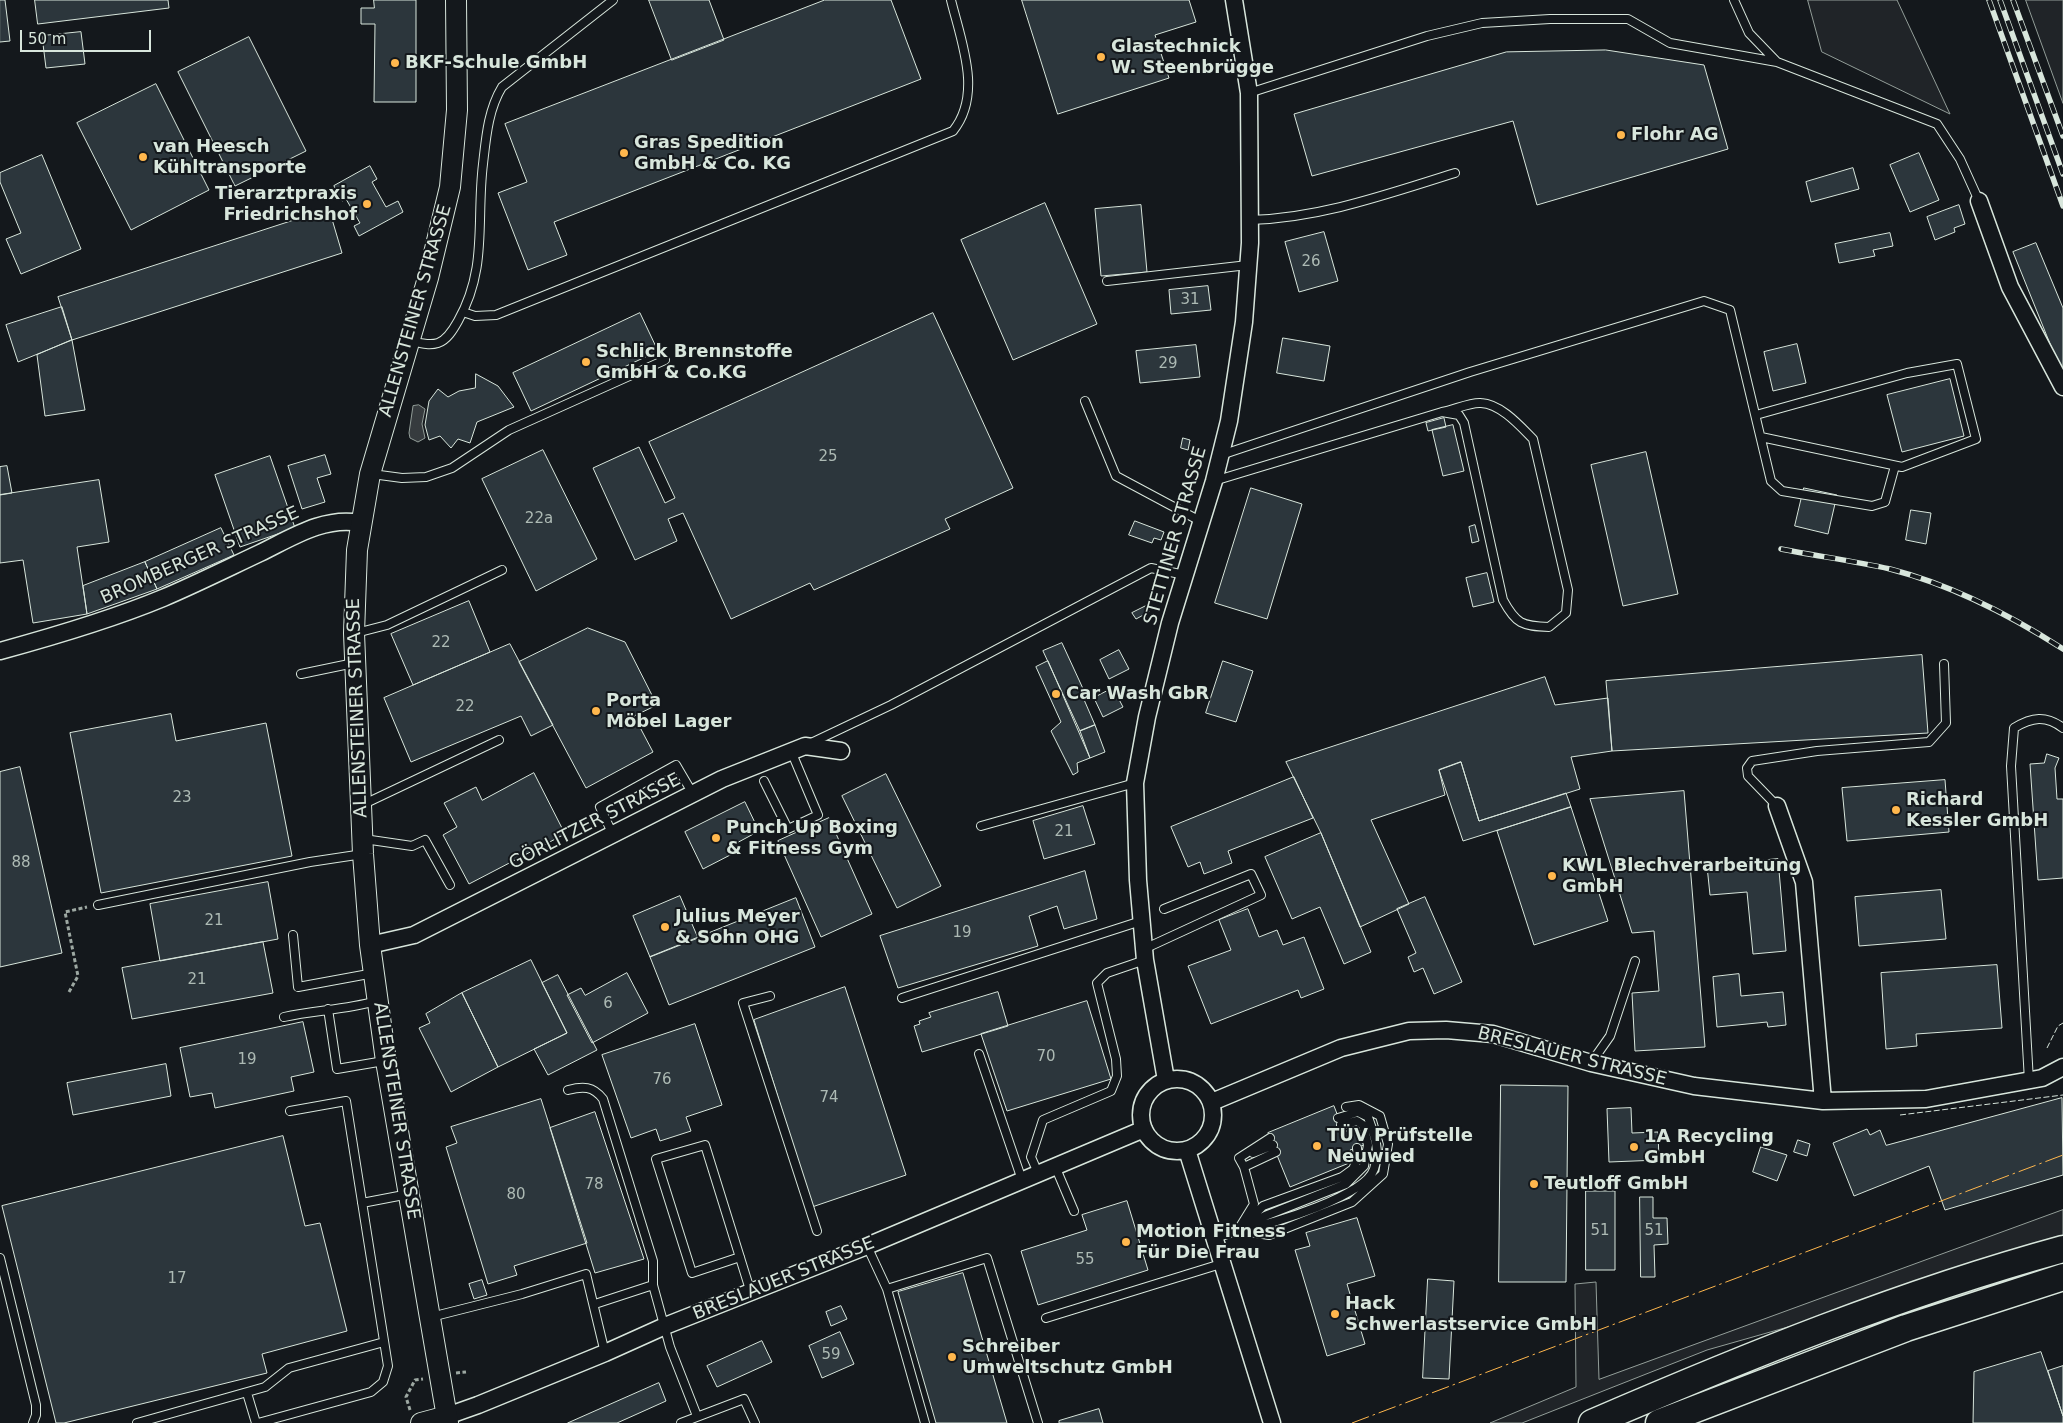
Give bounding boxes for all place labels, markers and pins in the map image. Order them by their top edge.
place label: Glastechnick W. Steenbrügge [1111,36,1274,78]
marker: Glastechnick W. Steenbrügge [1095,51,1107,63]
place label: BKF-Schule GmbH [405,52,587,74]
marker: BKF-Schule GmbH [389,57,401,69]
place label: Flohr AG [1631,124,1718,146]
marker: Flohr AG [1615,129,1627,141]
place label: Gras Spedition GmbH & Co. KG [634,132,791,174]
place label: van Heesch Kühltransporte [153,136,307,178]
marker: Gras Spedition GmbH & Co. KG [618,147,630,159]
marker: van Heesch Kühltransporte [137,151,149,163]
place label: Tierarztpraxis Friedrichshof [215,183,357,225]
marker: Tierarztpraxis Friedrichshof [361,198,373,210]
place label: Schlick Brennstoffe GmbH & Co.KG [596,341,793,384]
marker: Schlick Brennstoffe GmbH & Co.KG [580,356,592,368]
place label: Car Wash GbR [1066,683,1209,705]
marker: Car Wash GbR [1050,688,1062,700]
place label: Porta Möbel Lager [606,690,731,732]
marker: Porta Möbel Lager [590,705,602,717]
place label: Richard Kessler GmbH [1906,789,2048,832]
marker: Richard Kessler GmbH [1890,804,1902,816]
place label: Punch Up Boxing & Fitness Gym [726,817,898,860]
marker: Punch Up Boxing & Fitness Gym [710,832,722,844]
place label: KWL Blechverarbeitung GmbH [1562,855,1801,898]
marker: KWL Blechverarbeitung GmbH [1546,870,1558,882]
place label: Julius Meyer & Sohn OHG [675,906,800,949]
marker: Julius Meyer & Sohn OHG [659,921,671,933]
place label: TÜV Prüfstelle Neuwied [1327,1125,1473,1168]
place label: 1A Recycling GmbH [1644,1126,1774,1168]
marker: TÜV Prüfstelle Neuwied [1311,1140,1323,1152]
marker: 1A Recycling GmbH [1628,1141,1640,1153]
place label: Teutloff GmbH [1544,1173,1688,1195]
marker: Teutloff GmbH [1528,1178,1540,1190]
place label: Motion Fitness Für Die Frau [1136,1221,1286,1264]
marker: Motion Fitness Für Die Frau [1120,1236,1132,1248]
place label: Hack Schwerlastservice GmbH [1345,1293,1597,1336]
marker: Hack Schwerlastservice GmbH [1329,1308,1341,1320]
place label: Schreiber Umweltschutz GmbH [962,1336,1173,1378]
marker: Schreiber Umweltschutz GmbH [946,1351,958,1363]

